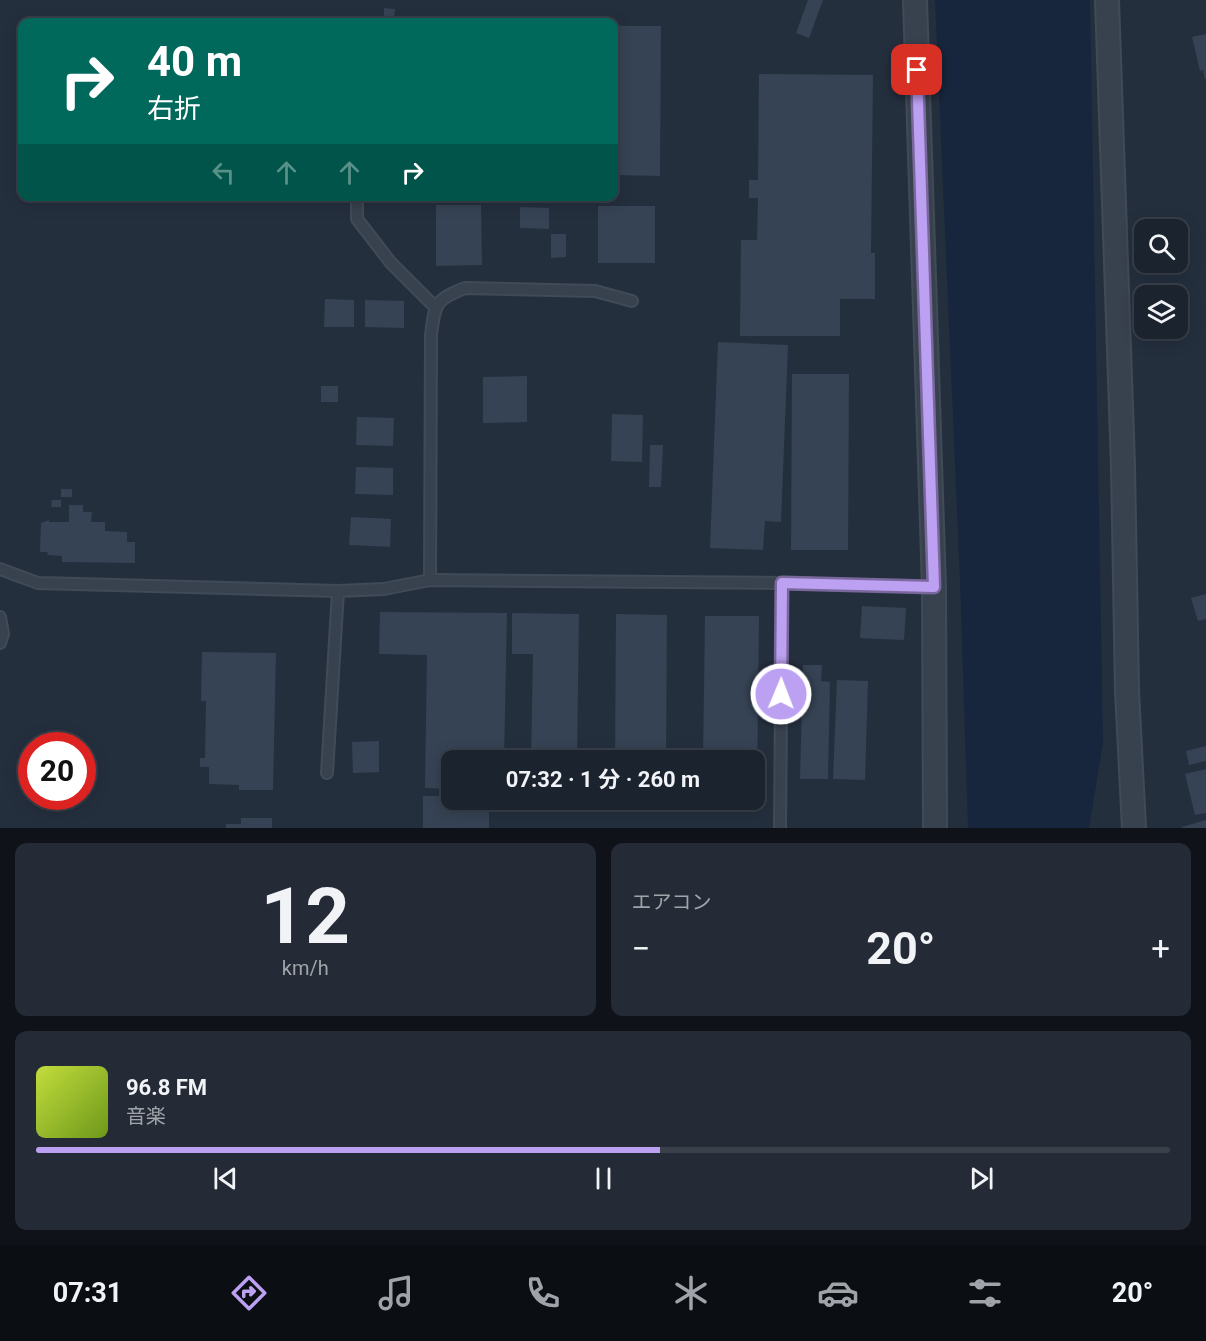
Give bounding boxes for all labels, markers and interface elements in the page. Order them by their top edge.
text: 40 m [147,37,242,86]
icon: right [48,42,126,120]
pin [891,44,942,95]
icon: arrive [900,53,933,86]
text: 右折 [147,93,201,125]
icon: left [207,156,240,189]
icon: ahead [270,156,303,189]
icon: ahead [333,156,366,189]
icon: right [396,156,429,189]
map controls [1134,219,1188,339]
button: search [1134,219,1188,273]
button: layers [1134,285,1188,339]
position arrow [749,662,813,726]
speed limit sign: 20 [18,732,96,810]
text: 07:32 · 1 分 · 260 m [506,767,700,792]
text: 12 [260,871,350,962]
text: エアコン [632,890,712,914]
text: 20° [866,922,935,975]
text: − [632,929,650,968]
text: + [1151,929,1170,968]
text: km/h [282,956,329,980]
text: 96.8 FM [126,1075,207,1100]
text: 音楽 [126,1104,166,1128]
icon: previous [209,1162,242,1195]
icon: pause [587,1162,620,1195]
icon: next [965,1162,998,1195]
icon: directions [228,1272,270,1314]
icon: music [375,1272,417,1314]
icon: phone [522,1272,564,1314]
icon: climate [670,1272,712,1314]
icon: car [817,1272,859,1314]
icon: filters [964,1272,1006,1314]
text: 07:31 [53,1277,122,1309]
text: 20° [1112,1277,1153,1309]

